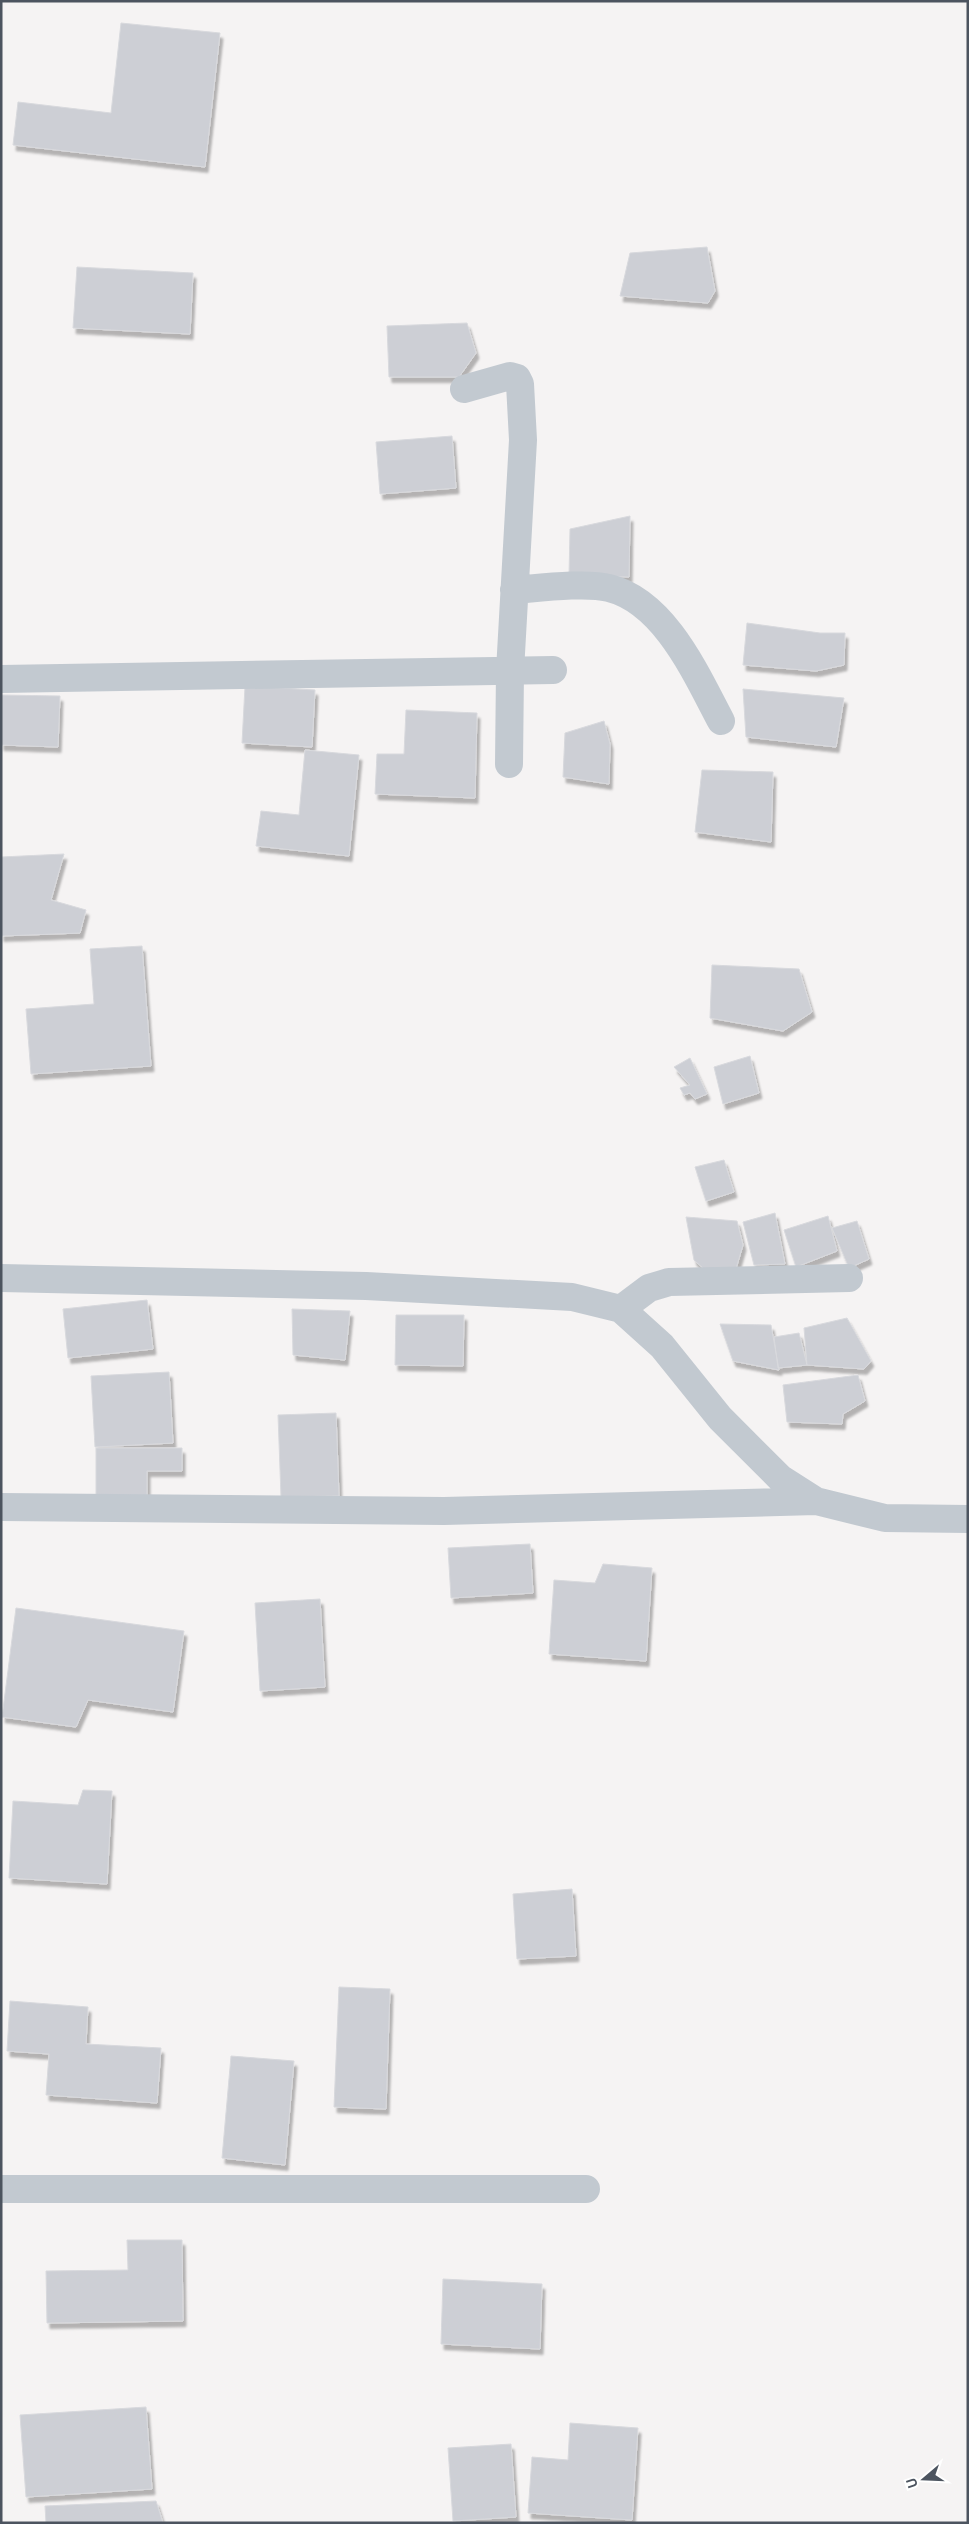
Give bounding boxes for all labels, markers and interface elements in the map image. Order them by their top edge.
north arrow [899,2454,949,2504]
text: U [902,2476,922,2491]

